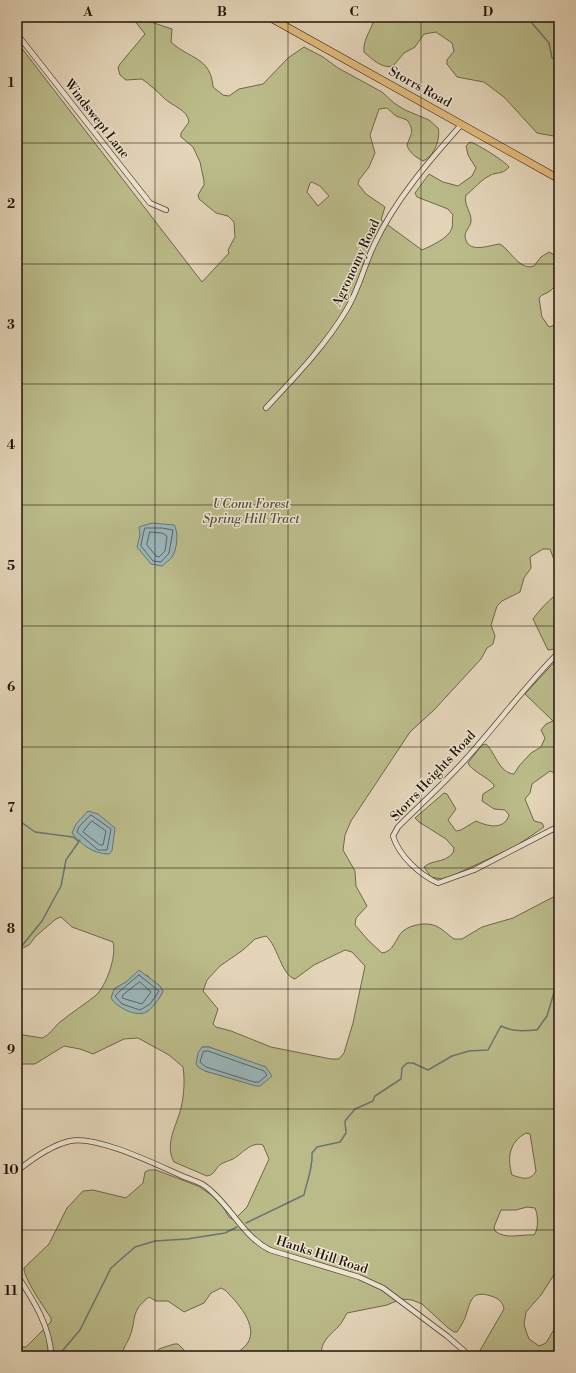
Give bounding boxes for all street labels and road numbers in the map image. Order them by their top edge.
street label: Storrs Road [386,63,455,111]
street label: Windswept Lane [60,75,133,162]
street label: Agronomy Road [328,216,383,310]
street label: Storrs Heights Road [387,727,479,825]
street label: Hanks Hill Road [274,1233,371,1278]

